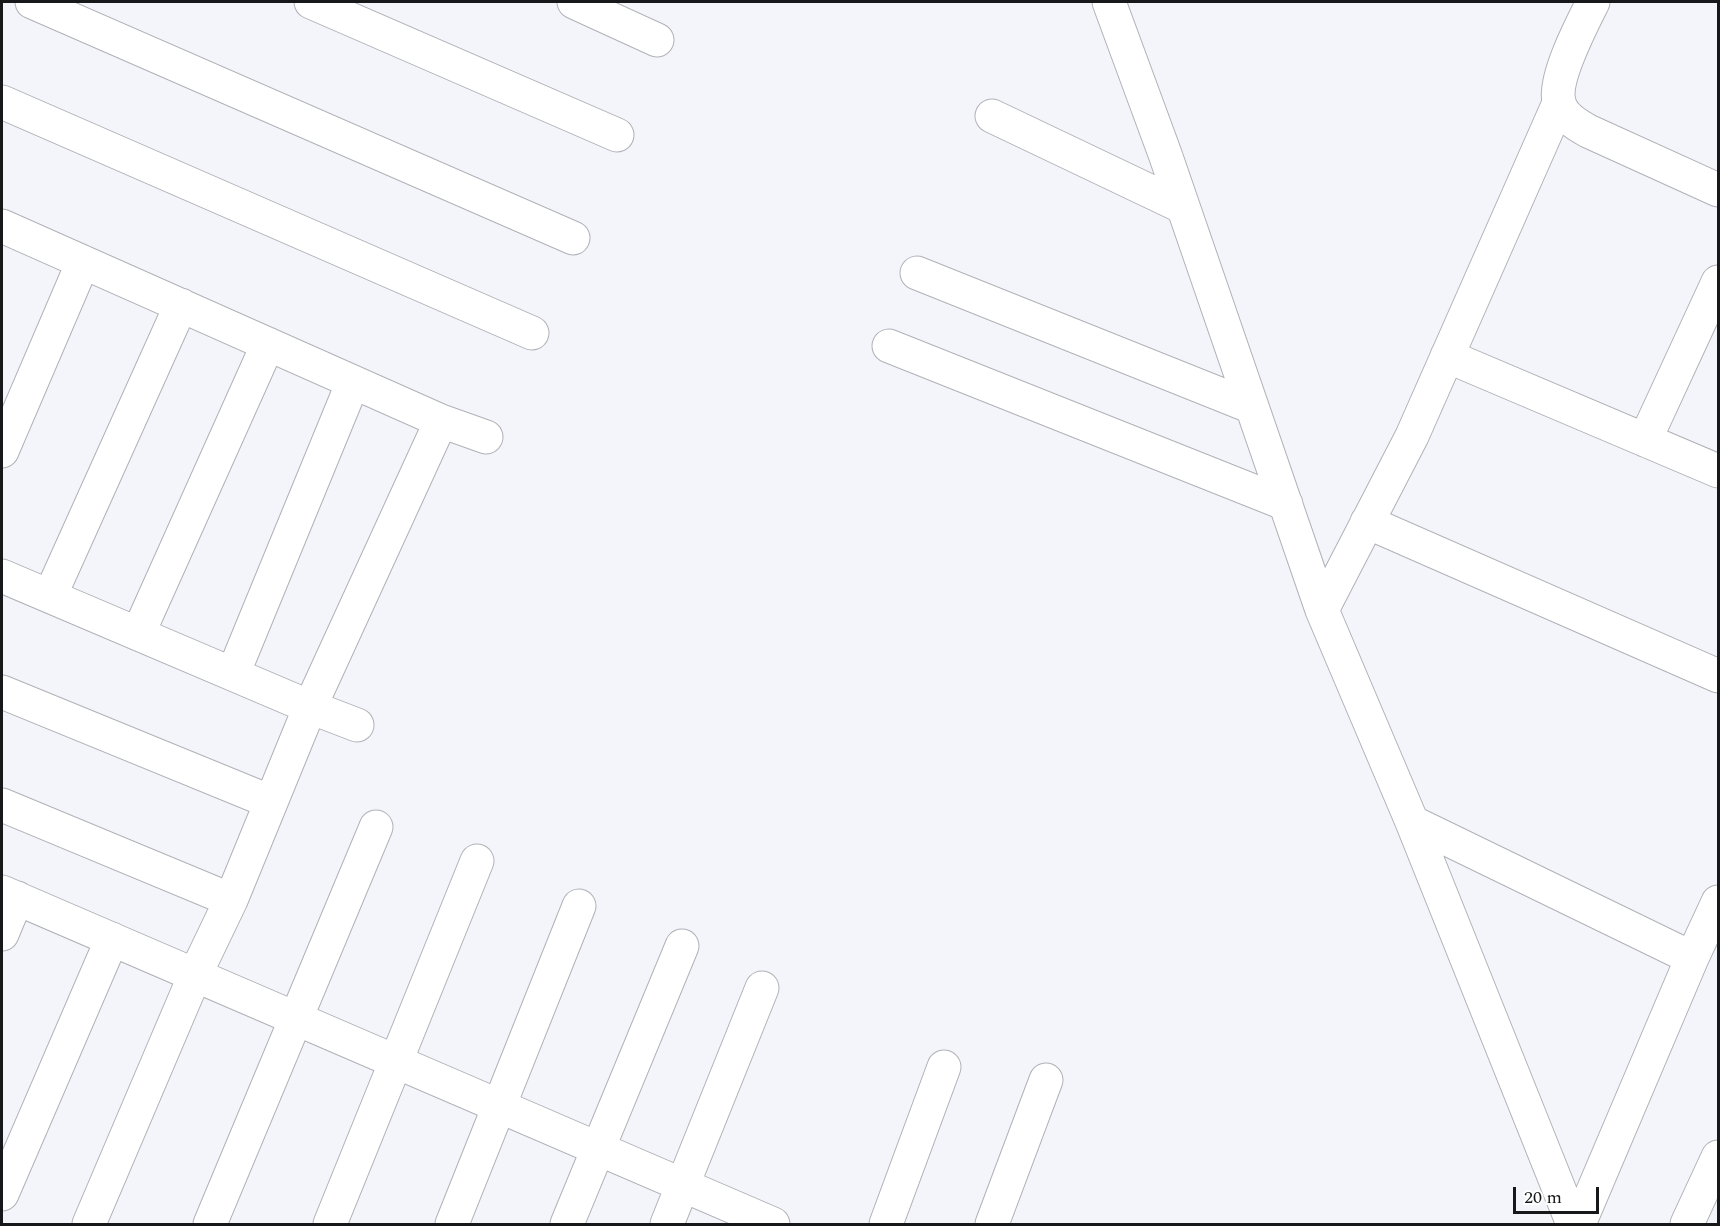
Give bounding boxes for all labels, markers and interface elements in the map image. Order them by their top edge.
scale bar [1516,1175,1602,1213]
text: 20 m [1524,1184,1562,1211]

